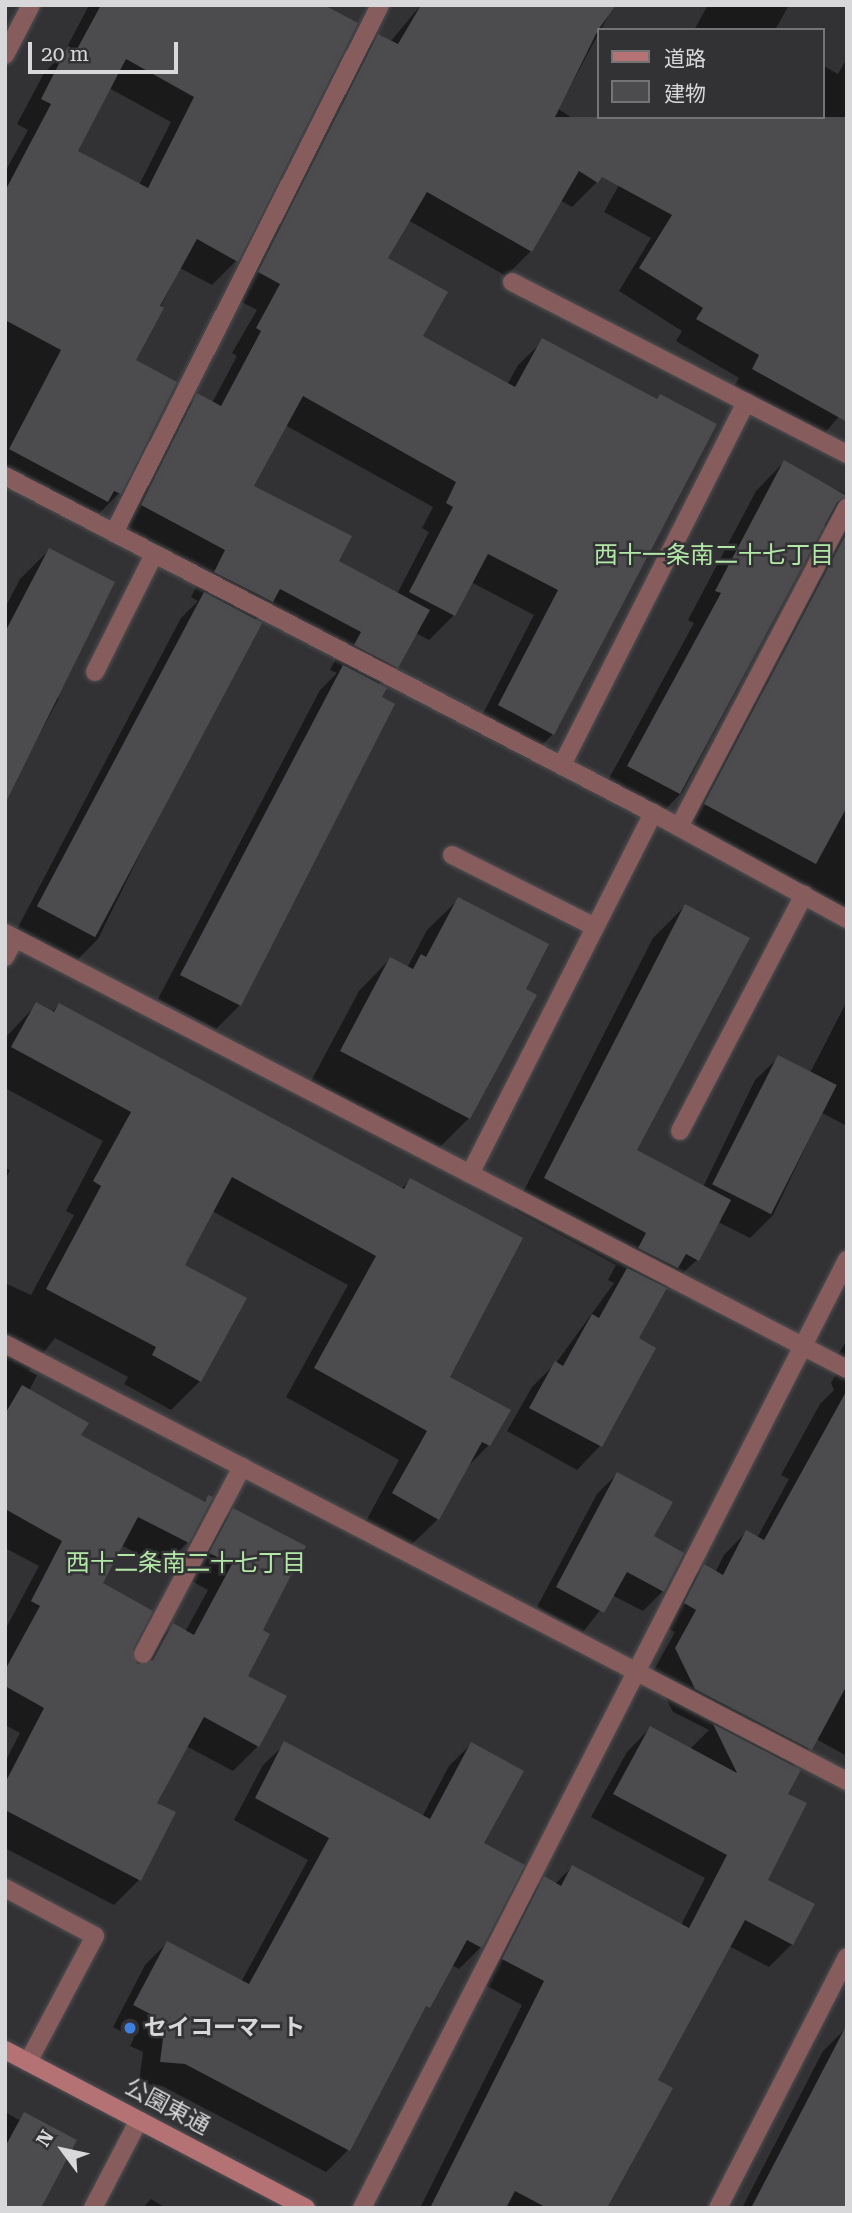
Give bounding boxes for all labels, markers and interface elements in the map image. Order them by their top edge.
scale bar [32,28,182,72]
legend [596,28,824,119]
text: 20 m [41,42,89,66]
text: 道路 [664,47,706,71]
text: 建物 [664,82,706,106]
district label: 西十一条南二十七丁目 [594,542,834,570]
district label: 西十二条南二十七丁目 [66,1550,306,1578]
place label: セイコーマート [144,2014,305,2042]
marker: セイコーマート [122,2020,138,2036]
street label: 公園東通 [120,2073,214,2141]
north arrow [28,2115,98,2185]
text: N [31,2126,59,2151]

